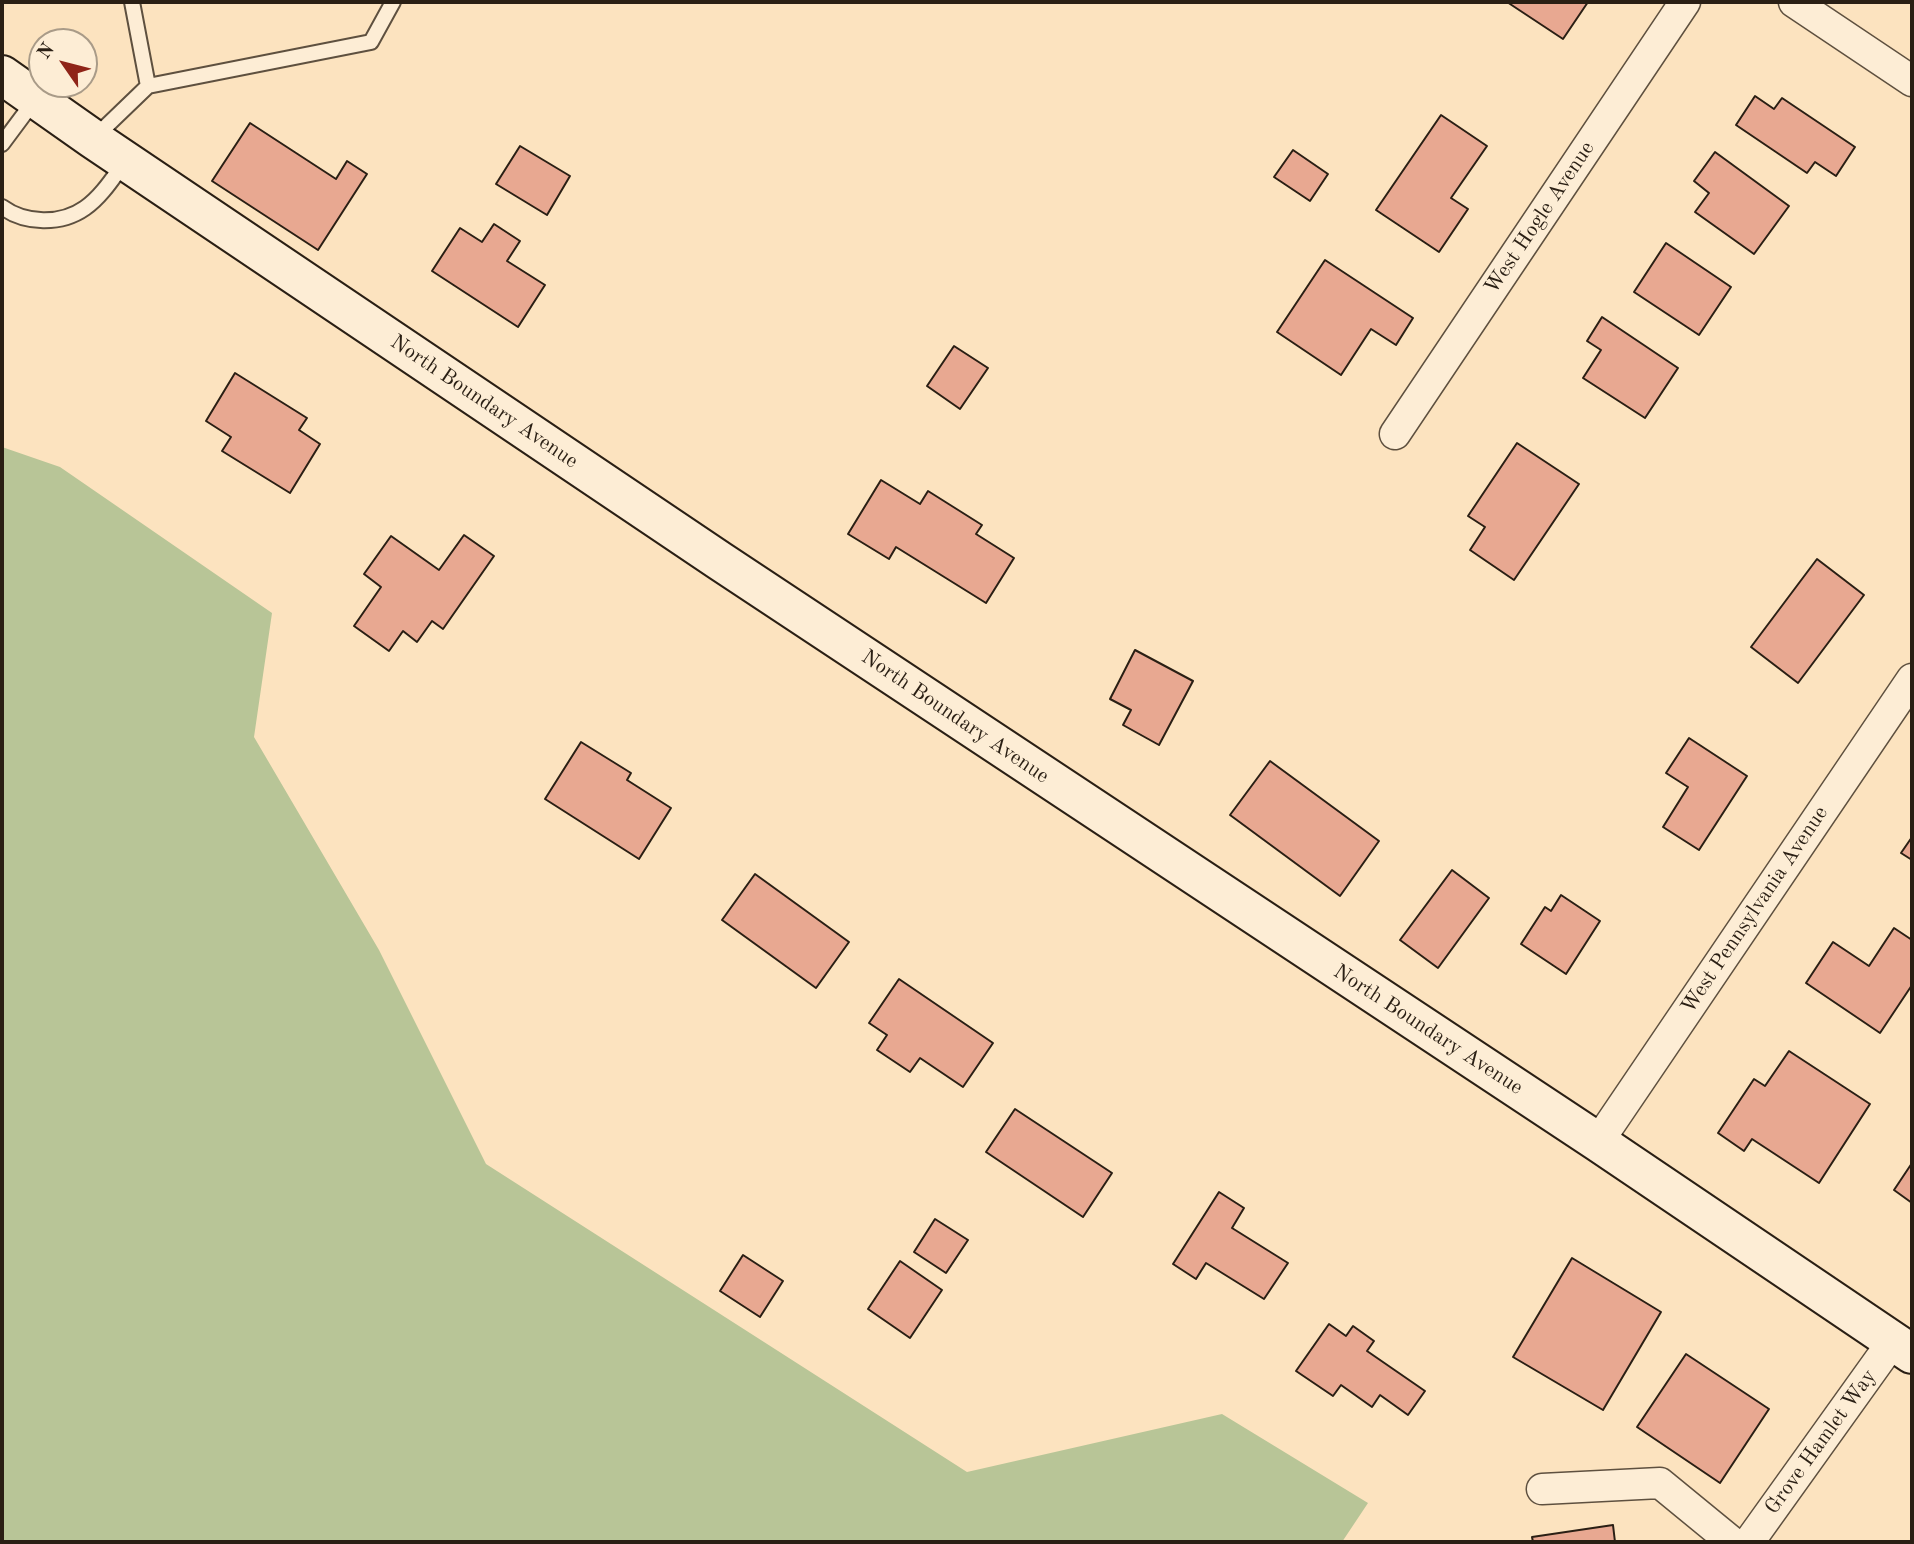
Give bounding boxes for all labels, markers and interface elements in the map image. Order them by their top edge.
north arrow [28,28,98,98]
text: N [35,40,59,63]
street label: West Hogle Avenue [1480,137,1600,299]
street label: North Boundary Avenue [385,330,583,474]
street label: North Boundary Avenue [856,645,1054,789]
street label: West Pennsylvania Avenue [1676,802,1834,1018]
street label: North Boundary Avenue [1328,959,1528,1101]
street label: Grove Hamlet Way [1760,1365,1882,1519]

